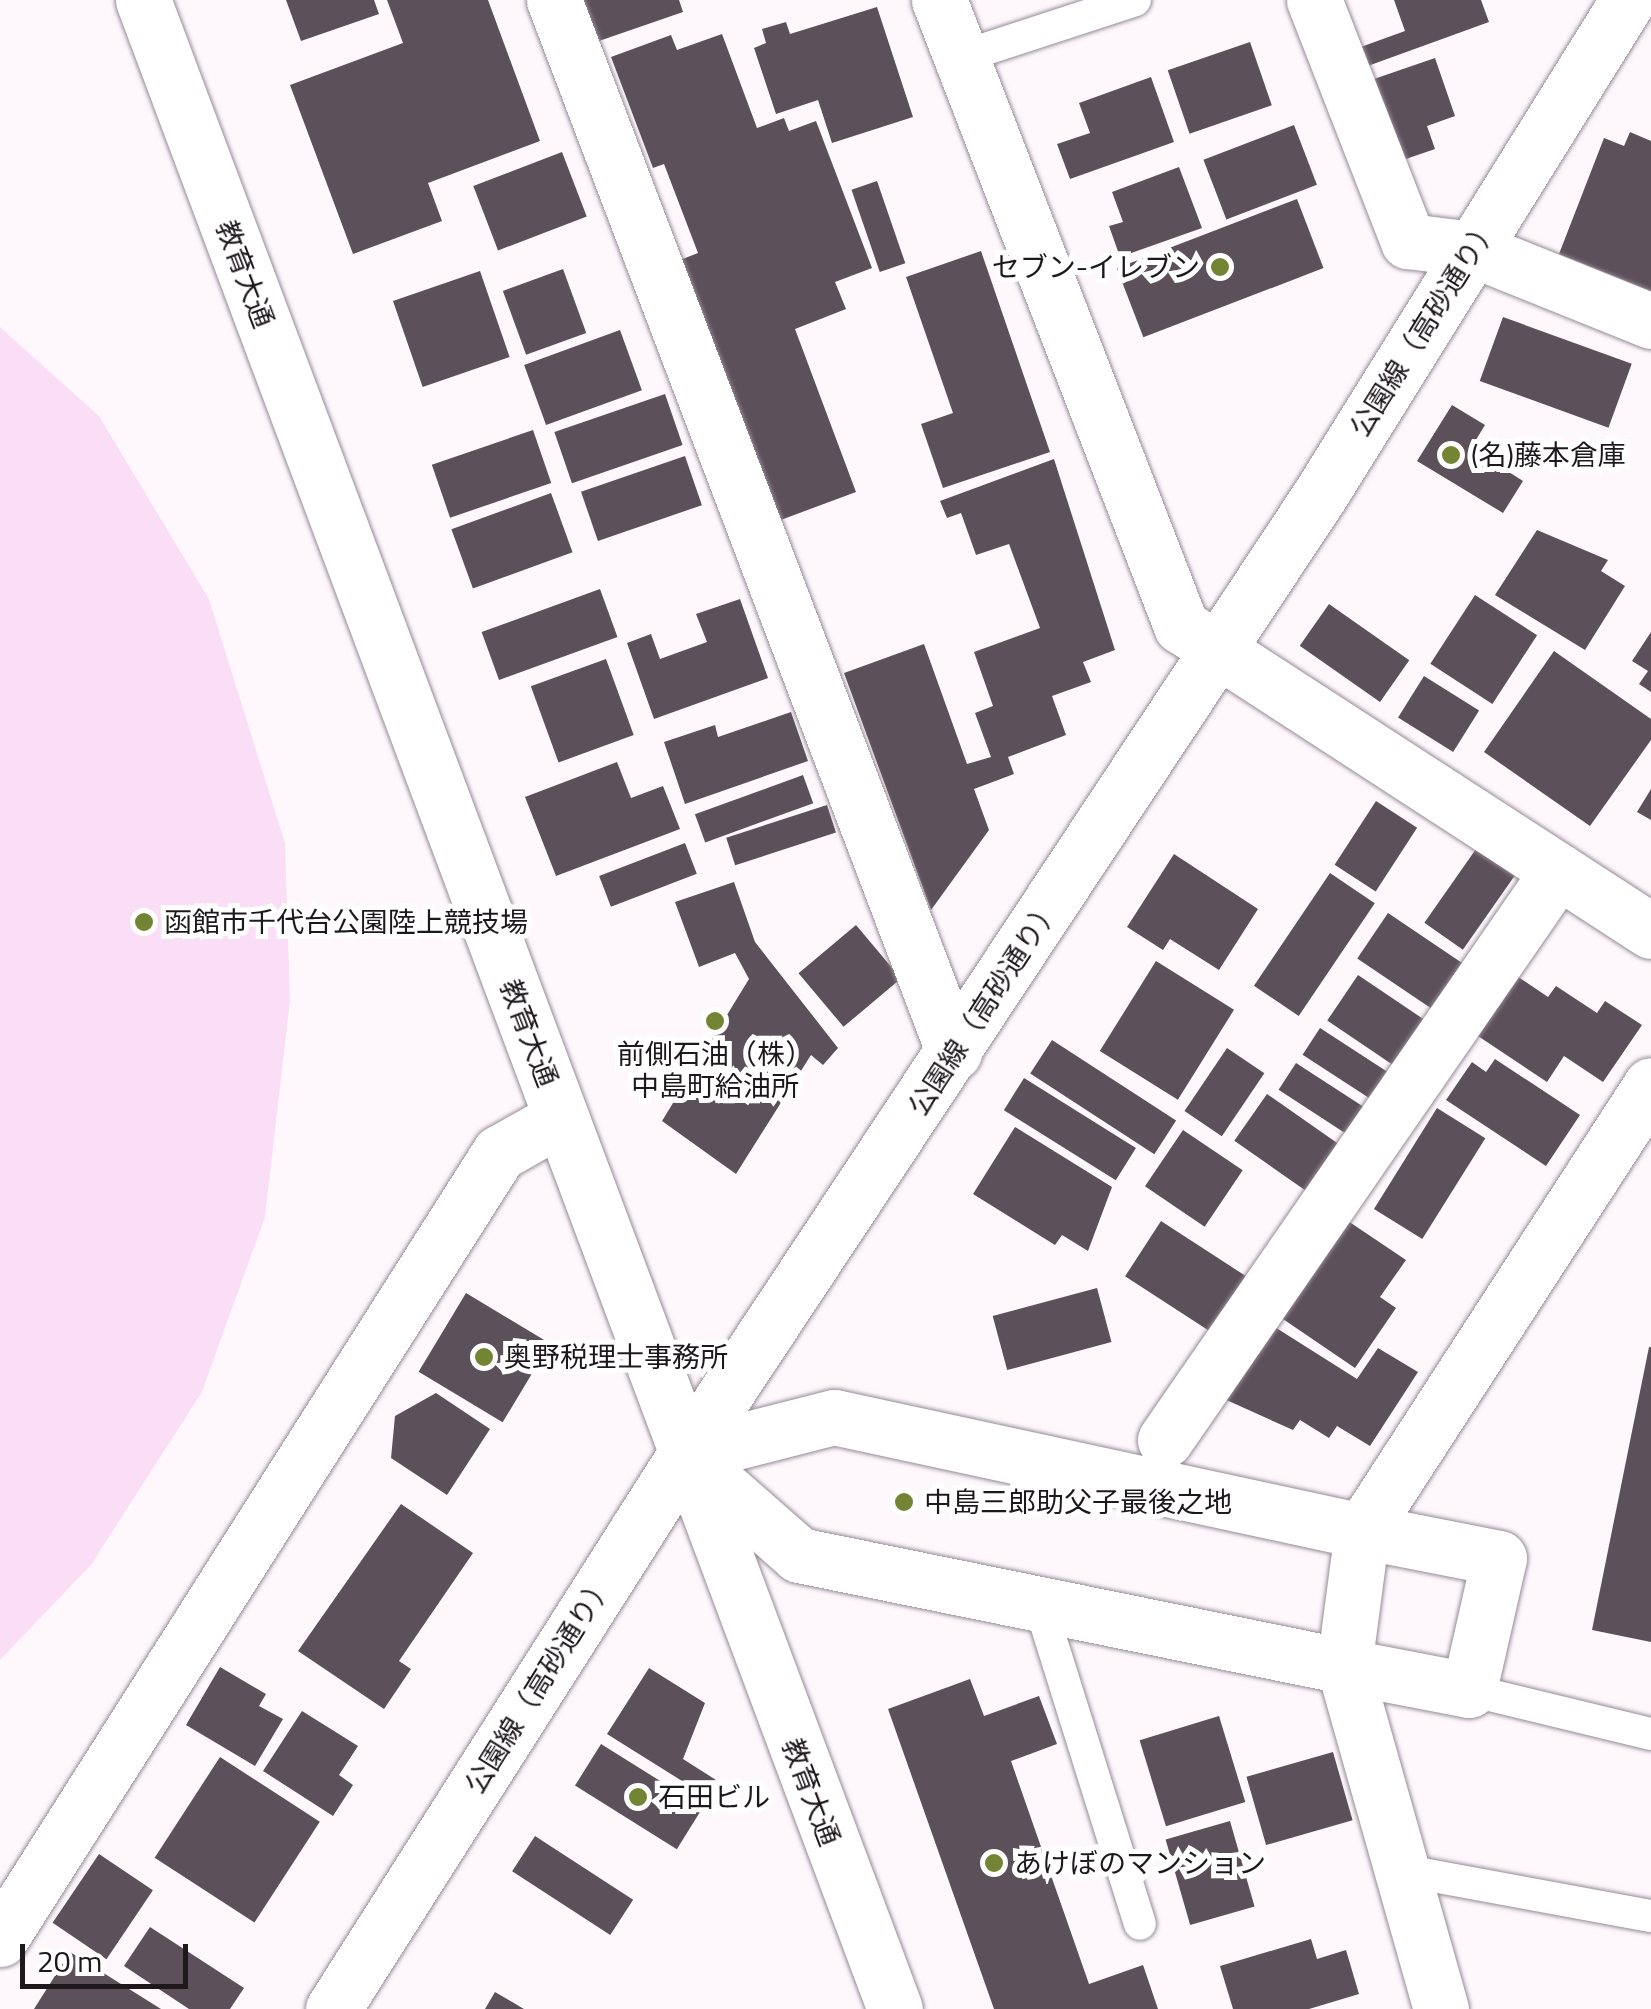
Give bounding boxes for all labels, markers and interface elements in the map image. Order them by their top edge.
street label: 公園線（高砂通り） [1343,211,1505,443]
street label: 教育大通 [209,216,281,332]
place label: セブン-イレブン [992,250,1200,284]
marker: セブン-イレブン [1209,256,1231,278]
place label: (名)藤本倉庫 [1471,438,1626,472]
marker: (名)藤本倉庫 [1440,444,1462,466]
street label: 公園線（高砂通り） [901,892,1067,1122]
place label: 函館市千代台公園陸上競技場 [164,905,528,939]
marker: 函館市千代台公園陸上競技場 [133,911,155,933]
street label: 教育大通 [493,975,565,1091]
marker: 前側石油（株） 中島町給油所 [704,1010,726,1032]
place label: 前側石油（株） 中島町給油所 [617,1037,813,1103]
place label: 奥野税理士事務所 [504,1340,728,1374]
marker: 奥野税理士事務所 [473,1346,495,1368]
place label: 中島三郎助父子最後之地 [924,1485,1232,1519]
marker: 中島三郎助父子最後之地 [893,1491,915,1513]
street label: 公園線（高砂通り） [458,1568,620,1800]
street label: 教育大通 [775,1734,847,1850]
place label: 石田ビル [658,1780,770,1814]
marker: 石田ビル [627,1786,649,1808]
place label: あけぼのマンション [1014,1846,1266,1880]
marker: あけぼのマンション [983,1852,1005,1874]
scale bar [25,1924,192,1986]
text: 20 m [37,1938,102,1984]

